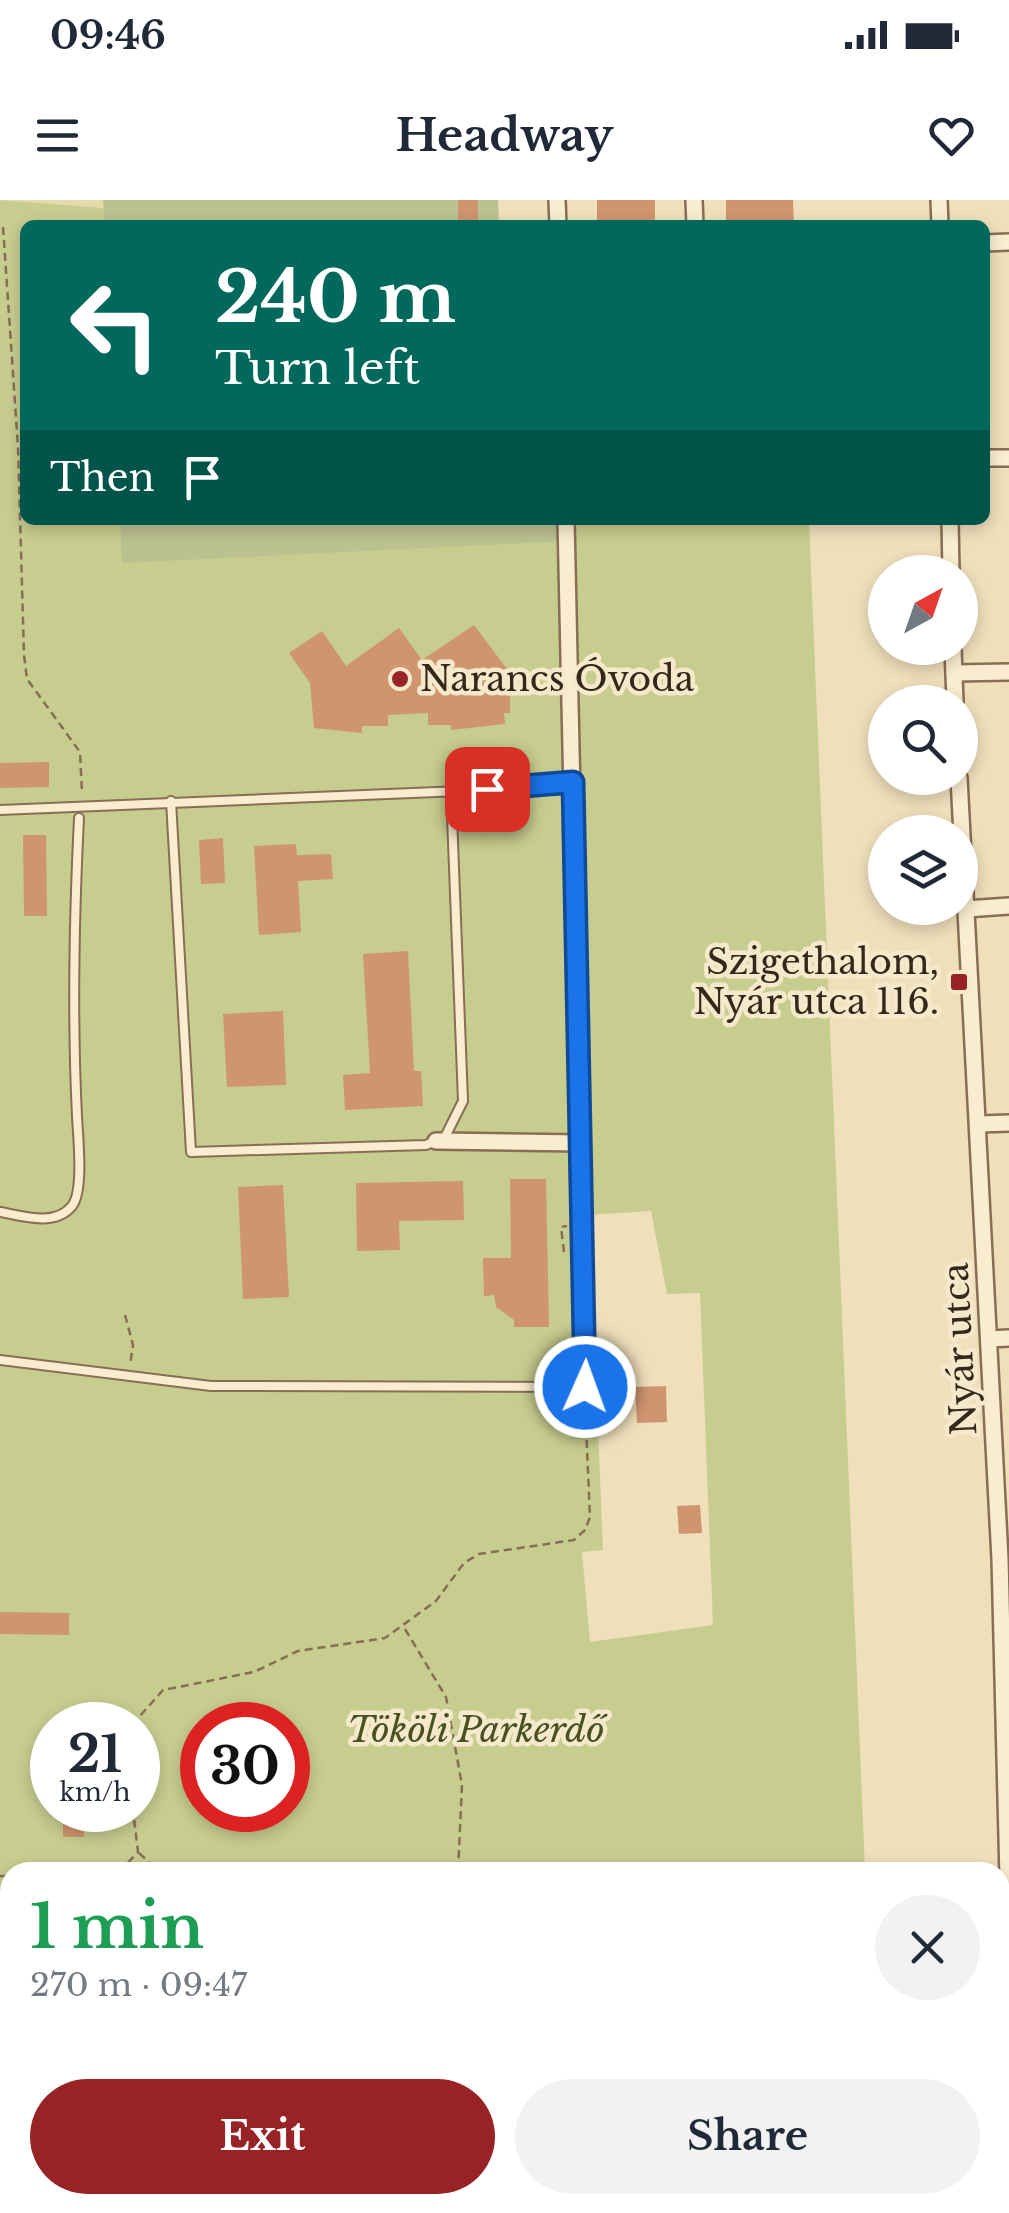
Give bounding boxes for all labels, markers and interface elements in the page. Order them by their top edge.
text: 09:46 [50,12,166,59]
text: Headway [396,107,613,163]
icon: menu [30,108,85,163]
icon: heart [924,108,979,163]
text: 240 m [215,254,456,341]
icon: left [50,260,180,390]
text: Turn left [215,340,420,396]
icon: arrive [175,450,230,505]
text: Then [50,454,155,501]
north arrow [868,555,978,665]
map controls [868,555,978,925]
place label: Narancs Óvoda [420,657,695,700]
marker: Narancs Óvoda [389,668,411,690]
button: search [868,685,978,795]
pin [445,747,530,832]
icon: arrive [460,762,515,817]
button: layers [868,815,978,925]
place label: Szigethalom, Nyár utca 116. [694,940,939,1023]
marker: Szigethalom, Nyár utca 116. [948,971,970,993]
street label: Nyár utca [933,1261,985,1436]
position arrow [533,1335,637,1439]
speed limit sign: 30 [180,1702,310,1832]
park label: Tököli Parkerdő [348,1708,608,1751]
text: 21 [68,1723,122,1786]
text: km/h [60,1777,130,1808]
text: 1 min [30,1890,204,1964]
button: close [875,1895,980,2000]
text: 270 m · 09:47 [30,1965,247,2005]
button: Exit [30,2079,495,2194]
button: Share [515,2079,980,2194]

